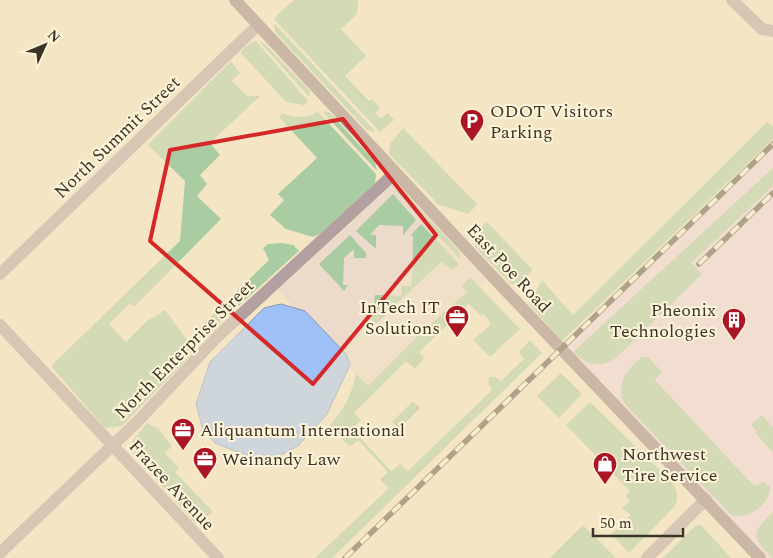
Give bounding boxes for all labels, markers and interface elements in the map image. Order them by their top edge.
north arrow [20,20,70,70]
text: N [42,25,66,48]
street label: North Summit Street [48,70,187,205]
place label: ODOT Visitors Parking [490,98,613,146]
parking icon: ODOT Visitors Parking [459,108,485,142]
street label: East Poe Road [460,218,557,319]
street label: North Enterprise Street [108,273,260,425]
place label: InTech IT Solutions [360,294,440,342]
place label: Pheonix Technologies [610,297,716,345]
office icon: InTech IT Solutions [444,304,470,338]
building icon: Pheonix Technologies [721,307,747,341]
office icon: Aliquantum International [170,417,196,451]
place label: Aliquantum International [200,417,405,444]
street label: Frazee Avenue [122,434,221,537]
place label: Northwest Tire Service [622,441,718,489]
office icon: Weinandy Law [192,446,218,480]
place label: Weinandy Law [222,446,341,473]
shop icon: Northwest Tire Service [592,451,618,485]
scale bar [593,506,683,538]
text: 50 m [600,512,632,535]

